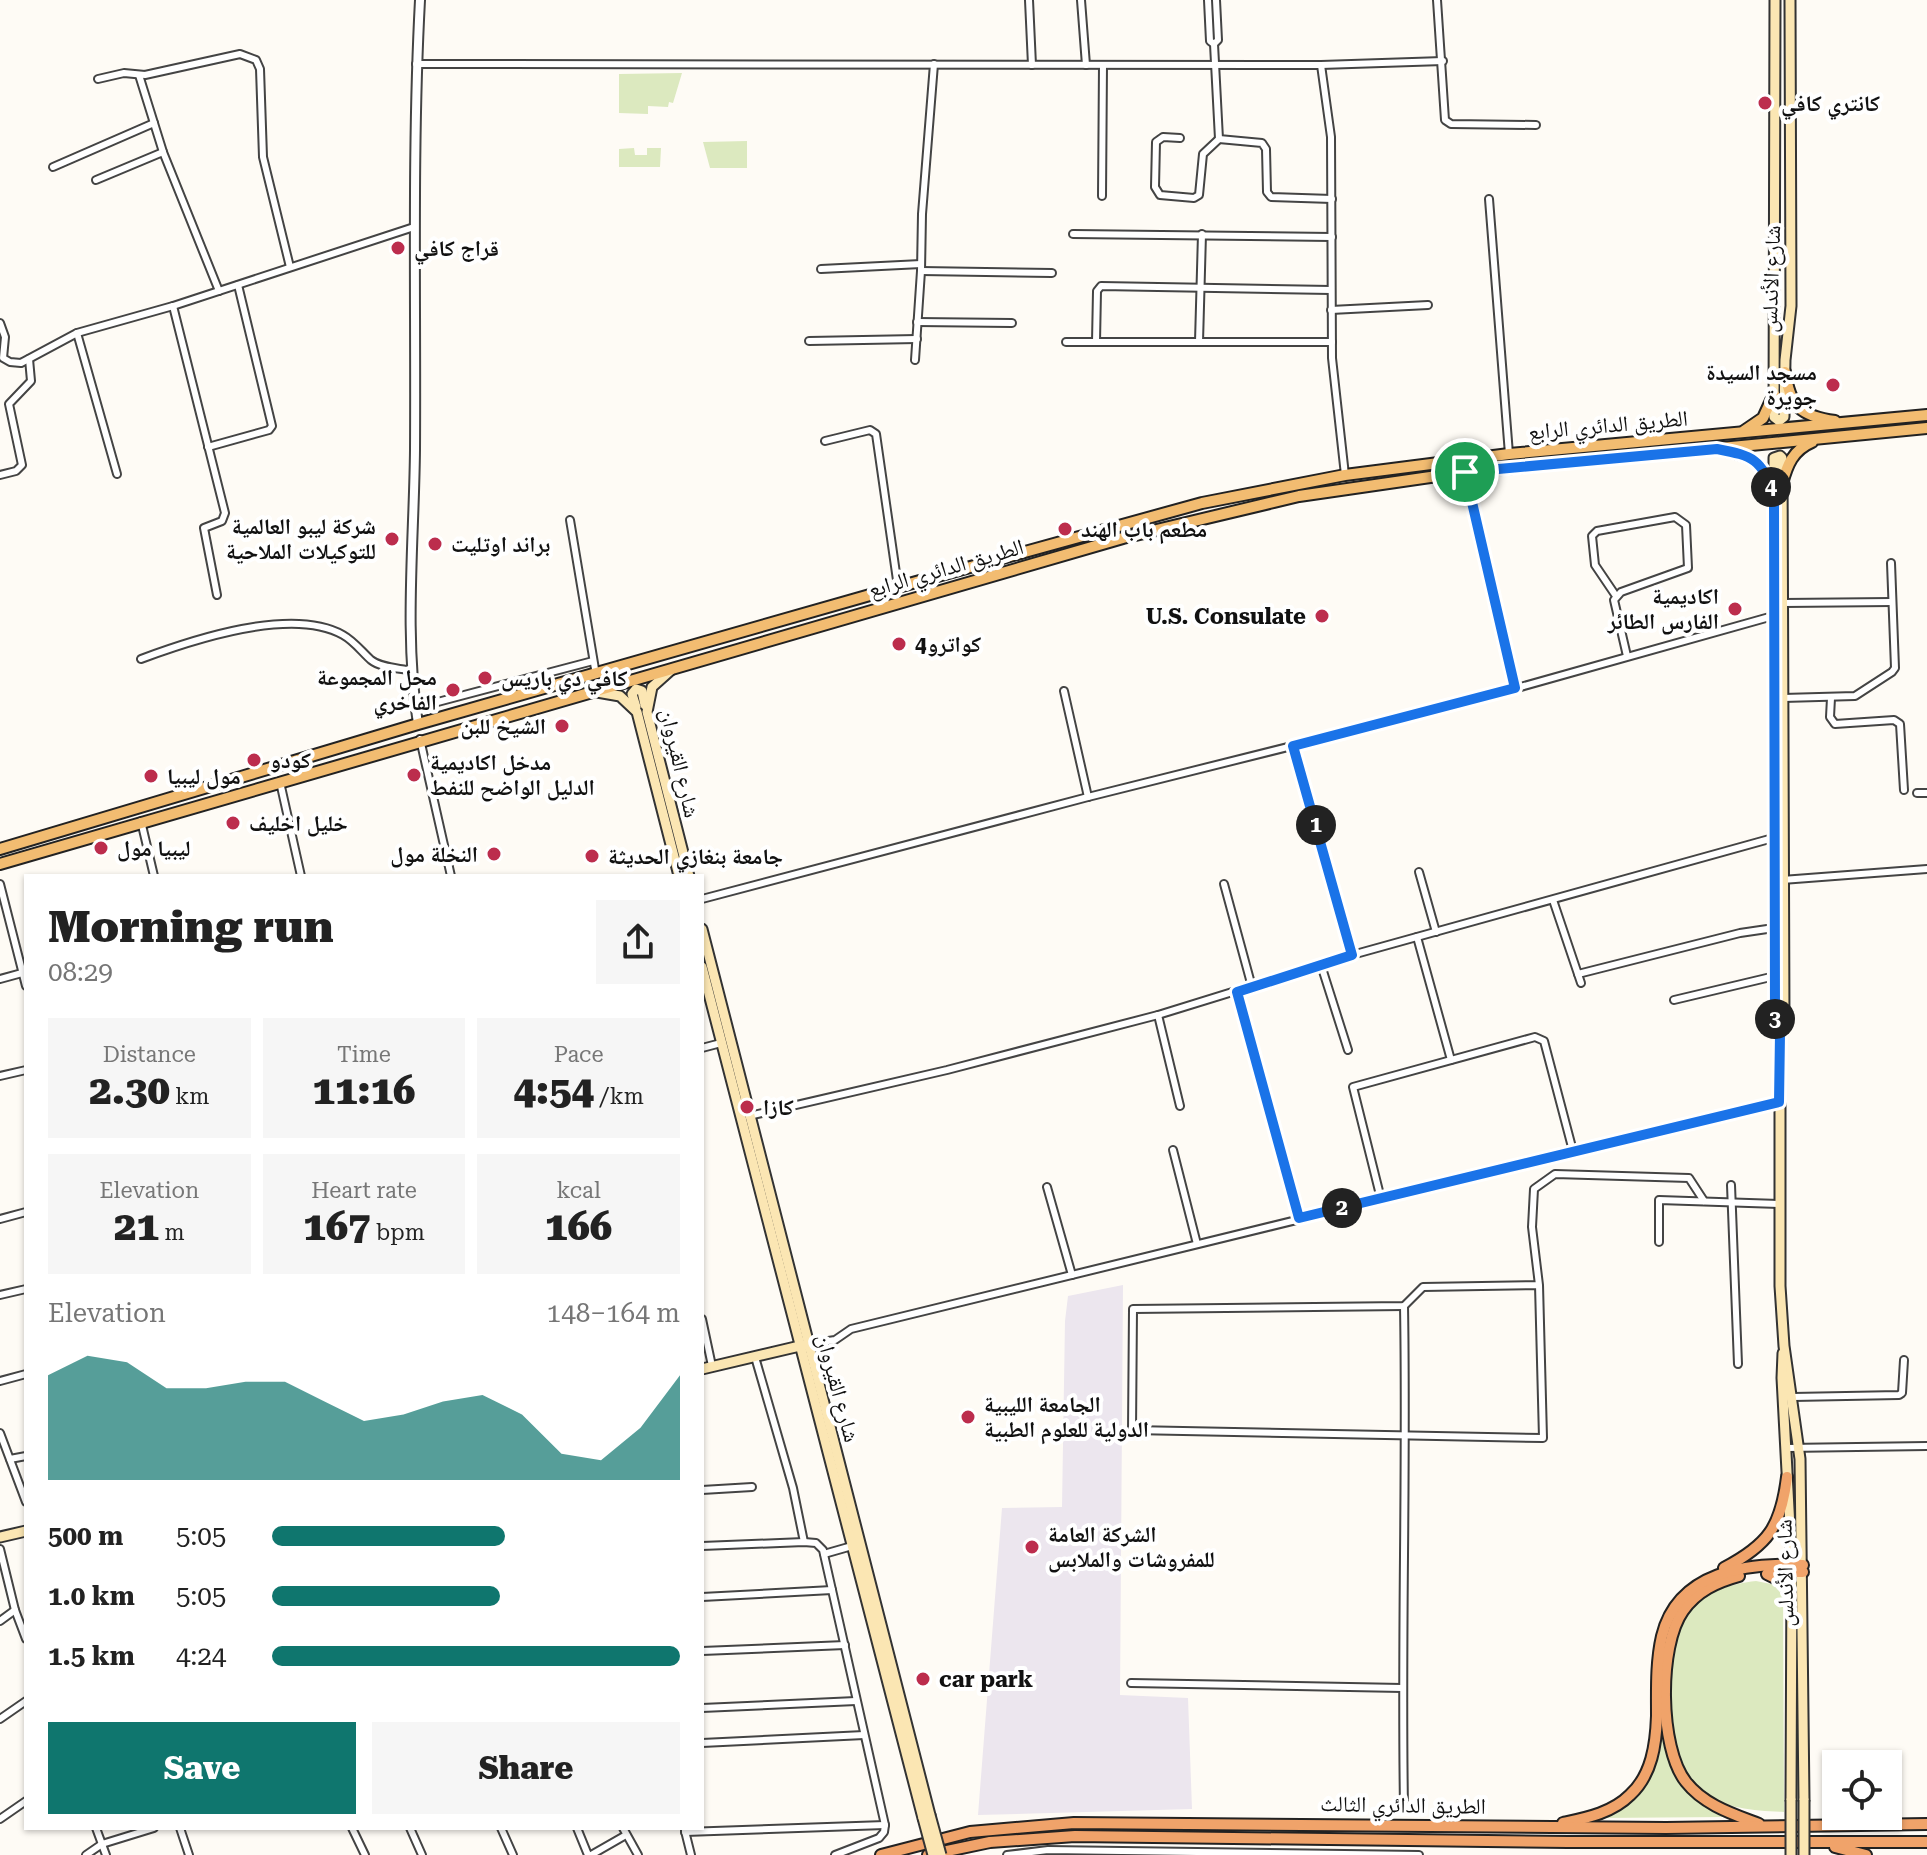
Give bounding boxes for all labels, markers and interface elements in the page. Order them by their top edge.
place label: كانتري كافي [1781,91,1880,120]
marker: كانتري كافي [1756,94,1774,112]
street label: شارع الأندلس [1757,225,1786,333]
place label: قراج كافي [414,236,499,265]
marker: قراج كافي [389,239,407,257]
place label: مسجد السيدة جويرة [1706,360,1817,410]
marker: مسجد السيدة جويرة [1824,376,1842,394]
street label: الطريق الدائري الرابع [1527,406,1689,449]
pin [1431,438,1499,506]
icon: arrive [1443,450,1487,494]
pin: 4 [1751,467,1791,507]
text: 4 [1765,474,1777,499]
place label: شركة ليبو العالمية للتوكيلات الملاحية [226,514,376,564]
place label: مطعم باب الهند [1081,517,1207,544]
marker: مطعم باب الهند [1056,520,1074,538]
marker: شركة ليبو العالمية للتوكيلات الملاحية [383,530,401,548]
place label: براند اوتليت [451,532,550,557]
street label: الطريق الدائري الرابع [866,534,1028,606]
marker: براند اوتليت [426,535,444,553]
place label: اكاديمية الفارس الطائر [1607,584,1719,635]
marker: اكاديمية الفارس الطائر [1726,600,1744,618]
place label: U.S. Consulate [1146,604,1306,629]
marker: U.S. Consulate [1313,607,1331,625]
place label: كواترو4 [915,632,981,657]
marker: كواترو4 [890,635,908,653]
place label: محل المجموعة الفاخري [317,665,437,719]
place label: كافي دي باريس [501,666,628,695]
marker: كافي دي باريس [476,669,494,687]
marker: محل المجموعة الفاخري [444,681,462,699]
street label: شارع القيروان [654,706,705,820]
place label: الشيخ للبن [460,714,546,741]
marker: الشيخ للبن [553,717,571,735]
place label: كودو [270,748,311,773]
place label: مدخل اكاديمية الدليل الواضح للنفط [430,750,595,802]
marker: كودو [245,751,263,769]
place label: مول ليبيا [167,764,241,790]
marker: مدخل اكاديمية الدليل الواضح للنفط [405,766,423,784]
marker: مول ليبيا [142,767,160,785]
pin: 1 [1296,805,1336,845]
place label: خليل اخليف [249,811,348,837]
text: 1 [1310,812,1322,837]
marker: خليل اخليف [224,814,242,832]
place label: ليبيا مول [117,836,191,862]
marker: ليبيا مول [92,839,110,857]
place label: النخلة مول [390,842,478,868]
place label: جامعة بنغازي الحديثة [608,844,783,873]
marker: النخلة مول [485,845,503,863]
marker: جامعة بنغازي الحديثة [583,847,601,865]
button: share [596,900,680,984]
text: Morning run [48,901,334,953]
text: 08:29 [48,957,113,987]
pin: 3 [1755,999,1795,1039]
text: 3 [1769,1006,1781,1031]
text: Distance [103,1042,196,1067]
text: Time [337,1042,391,1067]
text: Pace [554,1042,603,1067]
text: 2.30 [89,1067,170,1114]
text: 11:16 [313,1067,415,1114]
text: 4:54 [513,1067,594,1114]
text: km [170,1084,209,1109]
text: /km [594,1084,644,1109]
place label: كازا [763,1095,794,1120]
marker: كازا [738,1098,756,1116]
text: Elevation [99,1178,199,1203]
text: Heart rate [311,1178,417,1203]
text: kcal [557,1178,601,1203]
pin: 2 [1322,1188,1362,1228]
text: 2 [1336,1195,1348,1220]
text: 21 [114,1203,159,1250]
text: 167 [303,1203,370,1250]
text: 166 [545,1203,612,1250]
text: m [159,1220,185,1245]
text: bpm [370,1220,425,1245]
text: Elevation [48,1298,166,1328]
text: 148–164 m [547,1298,680,1328]
street label: شارع القيروان [811,1331,864,1445]
place label: الجامعة الليبية الدولية للعلوم الطبية [984,1392,1149,1445]
marker: الجامعة الليبية الدولية للعلوم الطبية [959,1408,977,1426]
street label: شارع الأندلس [1772,1519,1799,1627]
text: 500 m [48,1521,123,1551]
text: 5:05 [176,1521,226,1551]
place label: الشركة العامة للمفروشات والملابس [1048,1522,1215,1573]
marker: الشركة العامة للمفروشات والملابس [1023,1538,1041,1556]
text: 1.0 km [48,1581,135,1611]
text: 5:05 [176,1581,226,1611]
text: 1.5 km [48,1641,135,1671]
text: 4:24 [176,1641,226,1671]
place label: car park [939,1667,1033,1692]
marker: car park [914,1670,932,1688]
button: Save [48,1722,356,1814]
button: Share [372,1722,680,1814]
map controls [1822,1750,1902,1830]
button: locate [1822,1750,1902,1830]
street label: الطريق الدائري الثالث [1320,1791,1486,1824]

